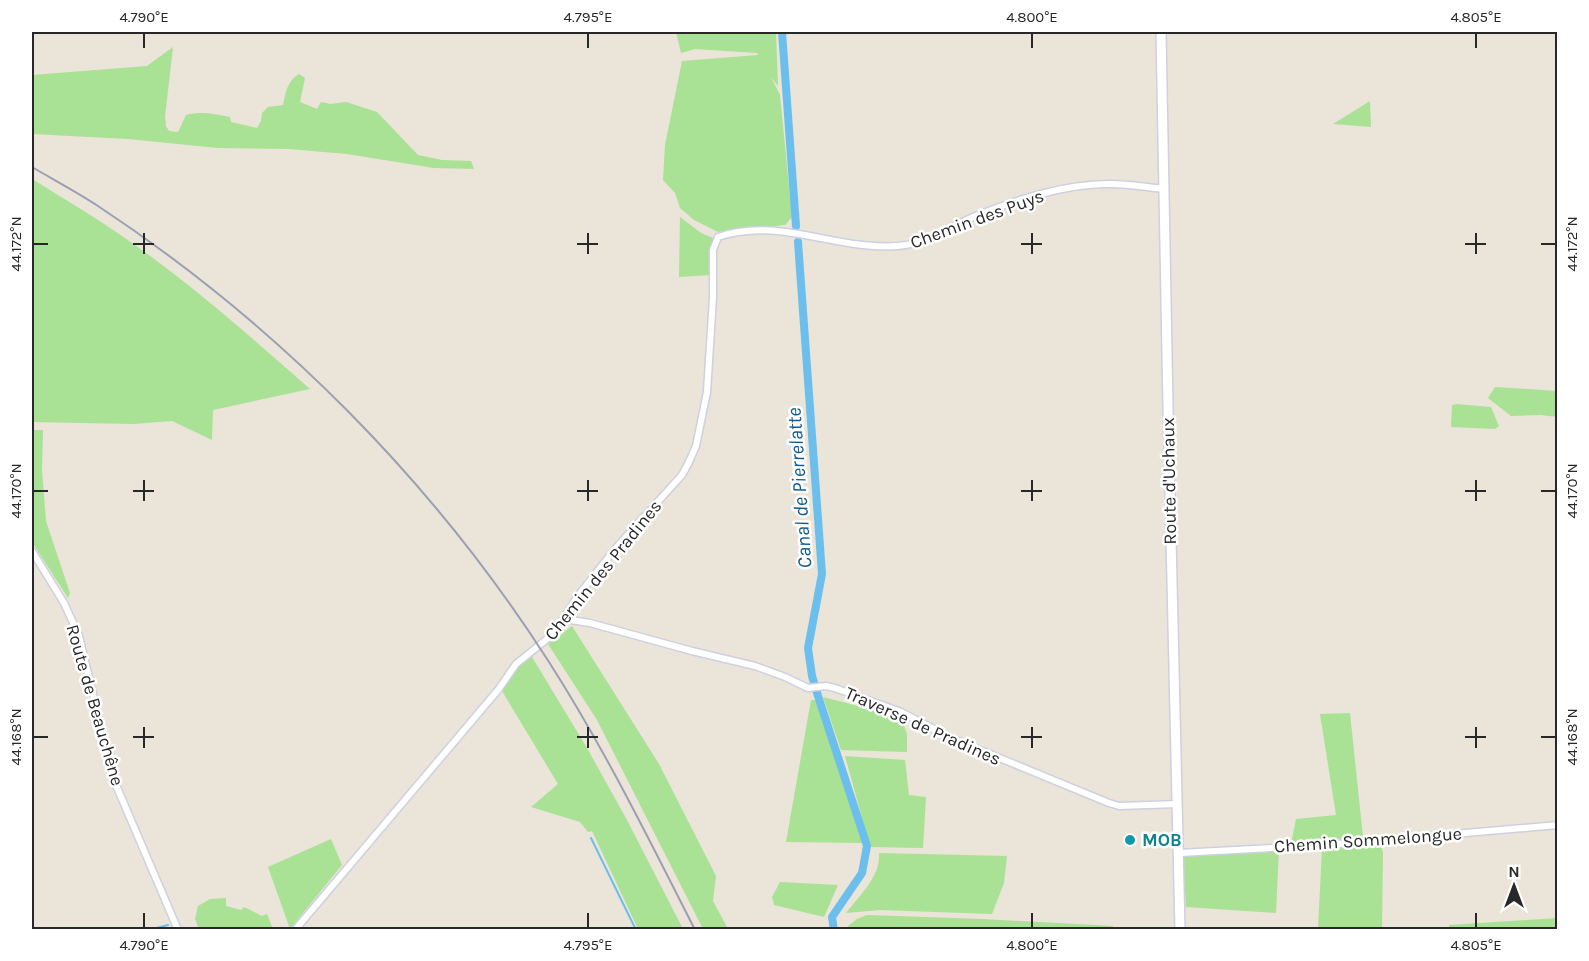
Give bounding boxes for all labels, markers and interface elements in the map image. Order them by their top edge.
text: 4.790°E [119,8,169,26]
text: 4.795°E [564,8,612,26]
text: 4.800°E [1006,8,1058,26]
text: 4.805°E [1450,8,1502,26]
street label: Chemin des Puys [907,185,1047,253]
text: 44.172°N [7,216,25,272]
text: 44.172°N [1563,216,1581,272]
water label: Canal de Pierrelatte [782,407,817,569]
street label: Route d'Uchaux [1157,417,1181,545]
text: 44.170°N [7,463,25,519]
text: 44.170°N [1563,463,1581,519]
street label: Chemin des Pradines [540,495,666,645]
street label: Route de Beauchêne [61,622,129,788]
street label: Traverse de Pradines [842,682,1004,770]
text: 44.168°N [7,708,25,766]
text: 44.168°N [1563,708,1581,766]
street label: Chemin Sommelongue [1273,822,1463,858]
place label: MOB [1142,829,1182,851]
marker: MOB [1123,833,1137,847]
north arrow [1484,856,1544,916]
text: N [1508,862,1520,881]
text: 4.790°E [119,936,169,954]
text: 4.795°E [564,936,612,954]
text: 4.800°E [1006,936,1058,954]
text: 4.805°E [1450,936,1502,954]

